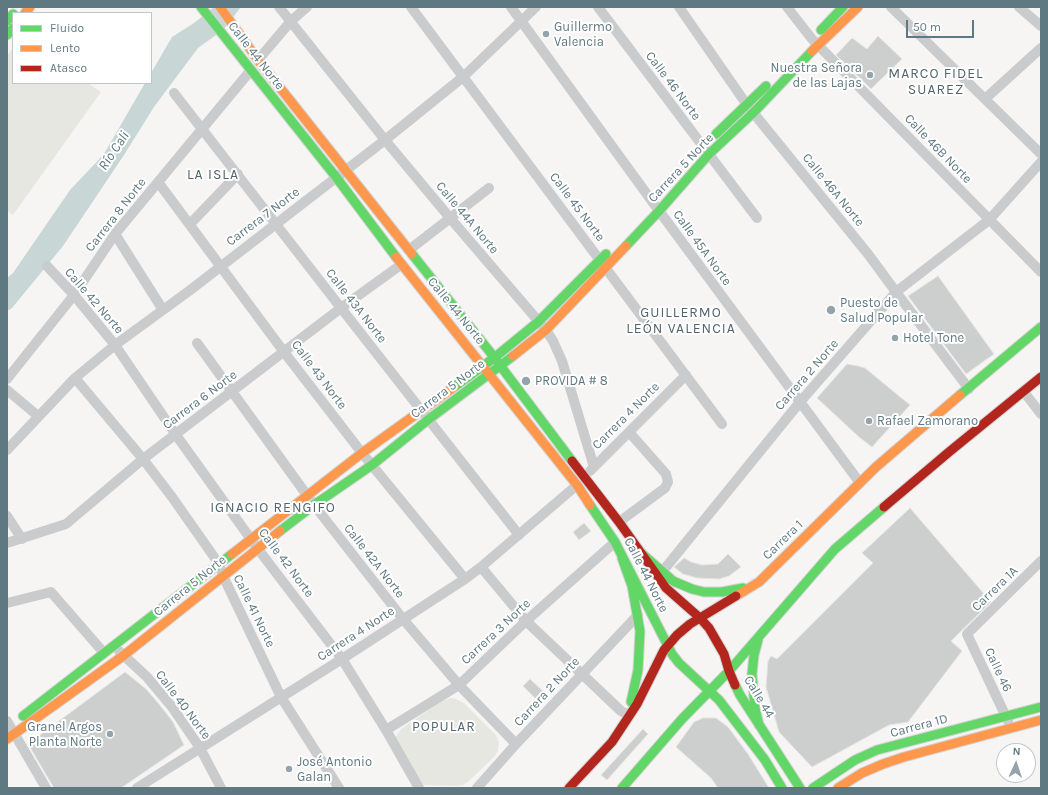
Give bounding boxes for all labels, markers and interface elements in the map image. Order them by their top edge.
legend [12,12,152,84]
scale bar [908,12,976,38]
street label: Calle 44 Norte [225,19,287,93]
place label: Guillermo Valencia [554,19,612,50]
text: 50 m [913,20,941,34]
text: Fluido [50,21,84,35]
marker: Guillermo Valencia [541,29,551,39]
text: Lento [50,41,80,55]
street label: Calle 46 Norte [642,48,704,124]
place label: Nuestra Señora de las Lajas [771,60,862,91]
text: Atasco [50,61,87,75]
district label: MARCO FIDEL SUAREZ [888,66,984,98]
marker: Nuestra Señora de las Lajas [865,70,875,80]
street label: Calle 46B Norte [901,111,975,187]
water label: Río Cali [95,128,133,174]
street label: Carrera 5 Norte [645,130,717,206]
street label: Calle 46A Norte [799,150,867,230]
district label: LA ISLA [187,167,239,183]
street label: Calle 45 Norte [546,170,608,244]
street label: Carrera 8 Norte [82,175,150,255]
street label: Calle 44A Norte [432,179,502,257]
street label: Carrera 7 Norte [223,184,303,250]
street label: Calle 45A Norte [669,207,735,289]
street label: Calle 42 Norte [61,265,127,337]
street label: Calle 43A Norte [322,266,390,346]
street label: Calle 44 Norte [424,274,488,348]
place label: Puesto de Salud Popular [840,295,923,326]
marker: Puesto de Salud Popular [825,304,837,316]
district label: GUILLERMO LEÓN VALENCIA [626,305,736,338]
place label: Hotel Tone [903,330,964,346]
marker: Hotel Tone [890,333,900,343]
street label: Carrera 2 Norte [772,336,842,414]
street label: Calle 43 Norte [288,337,350,413]
street label: Carrera 5 Norte [408,356,488,422]
street label: Carrera 6 Norte [160,367,240,433]
place label: PROVIDA # 8 [535,373,608,389]
marker: PROVIDA # 8 [520,375,532,387]
street label: Carrera 4 Norte [589,379,663,453]
place label: Rafael Zamorano [877,413,978,429]
marker: Rafael Zamorano [864,416,874,426]
district label: IGNACIO RENGIFO [210,500,336,516]
street label: Carrera 1 [759,517,807,563]
street label: Calle 42A Norte [340,521,408,601]
street label: Calle 42 Norte [255,525,317,601]
street label: Calle 44 Norte [620,535,672,615]
street label: Carrera 5 Norte [151,552,229,620]
street label: Carrera 1A [969,563,1021,615]
street label: Calle 41 Norte [230,572,278,650]
street label: Carrera 3 Norte [458,596,534,668]
street label: Carrera 4 Norte [315,603,397,665]
street label: Calle 46 [981,645,1015,695]
street label: Carrera 2 Norte [511,654,583,730]
street label: Calle 40 Norte [152,667,214,743]
street label: Calle 44 [740,673,778,721]
street label: Carrera 1D [888,711,950,741]
place label: Granel Argos Planta Norte [27,719,102,750]
district label: POPULAR [412,719,476,735]
marker: Granel Argos Planta Norte [105,729,115,739]
north arrow [996,743,1036,783]
text: N [1012,745,1021,758]
place label: José Antonio Galan [297,754,372,785]
marker: José Antonio Galan [284,764,294,774]

